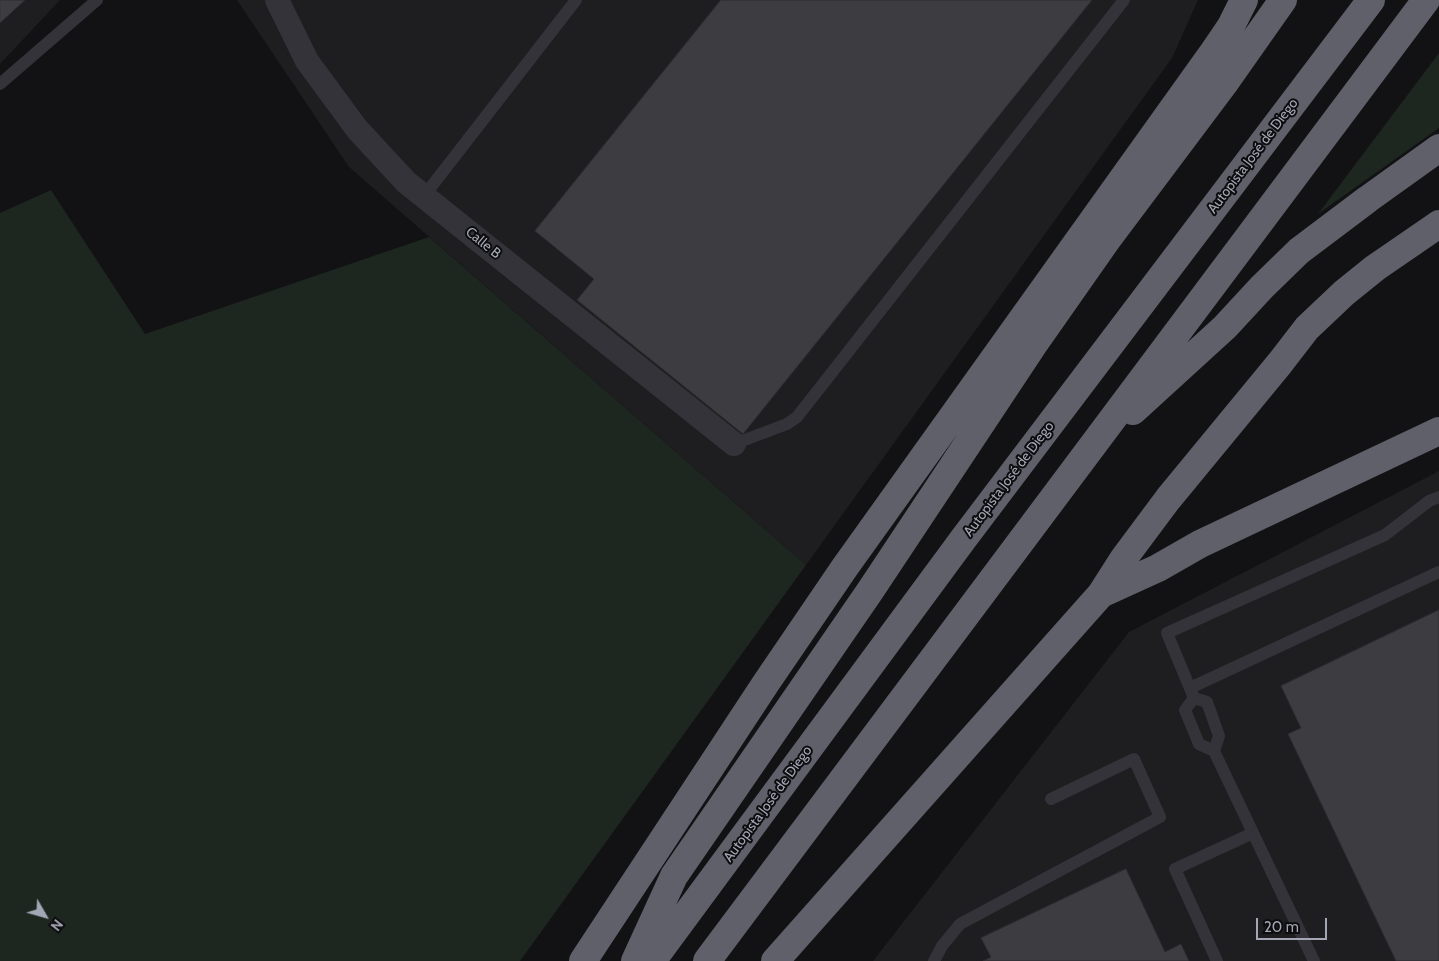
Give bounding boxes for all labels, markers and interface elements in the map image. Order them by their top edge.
street label: Autopista José de Diego [1204,95,1302,217]
street label: Calle B [462,224,504,262]
street label: Autopista José de Diego [960,418,1058,540]
street label: Autopista José de Diego [720,743,816,865]
north arrow [20,891,70,941]
scale bar [1259,908,1330,940]
text: N [47,916,67,935]
text: 20 m [1264,918,1299,936]

